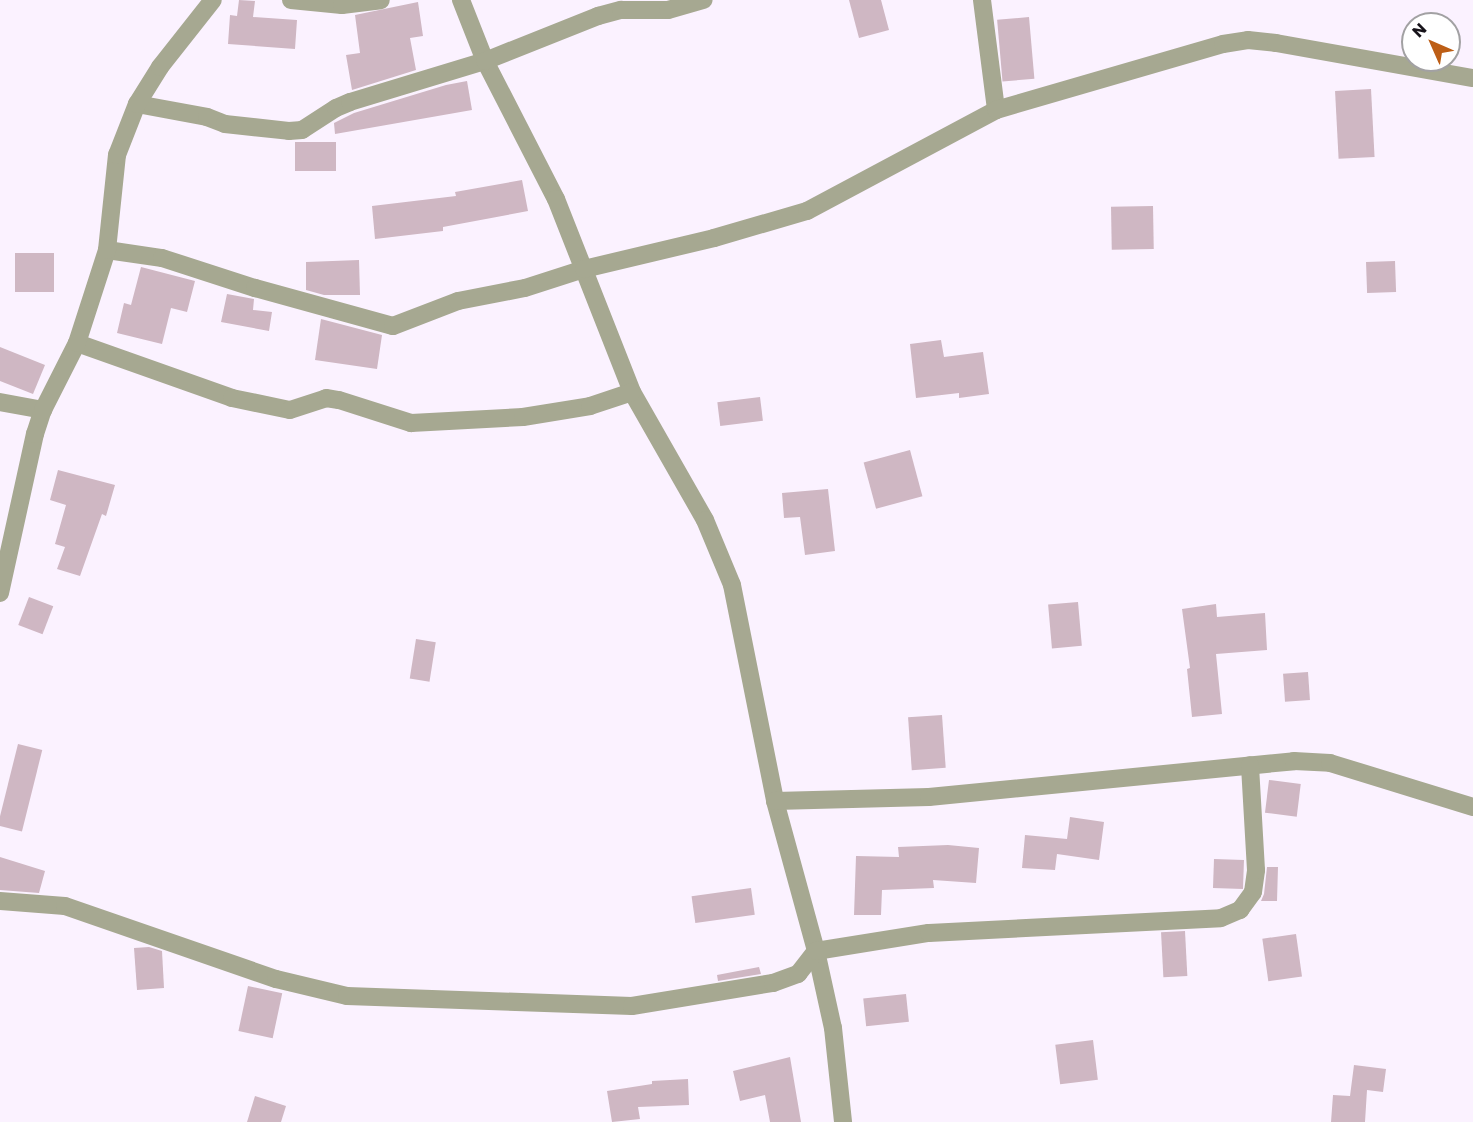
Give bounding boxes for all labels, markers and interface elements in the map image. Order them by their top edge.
north arrow [1401,12,1461,72]
text: N [1407,18,1432,43]

